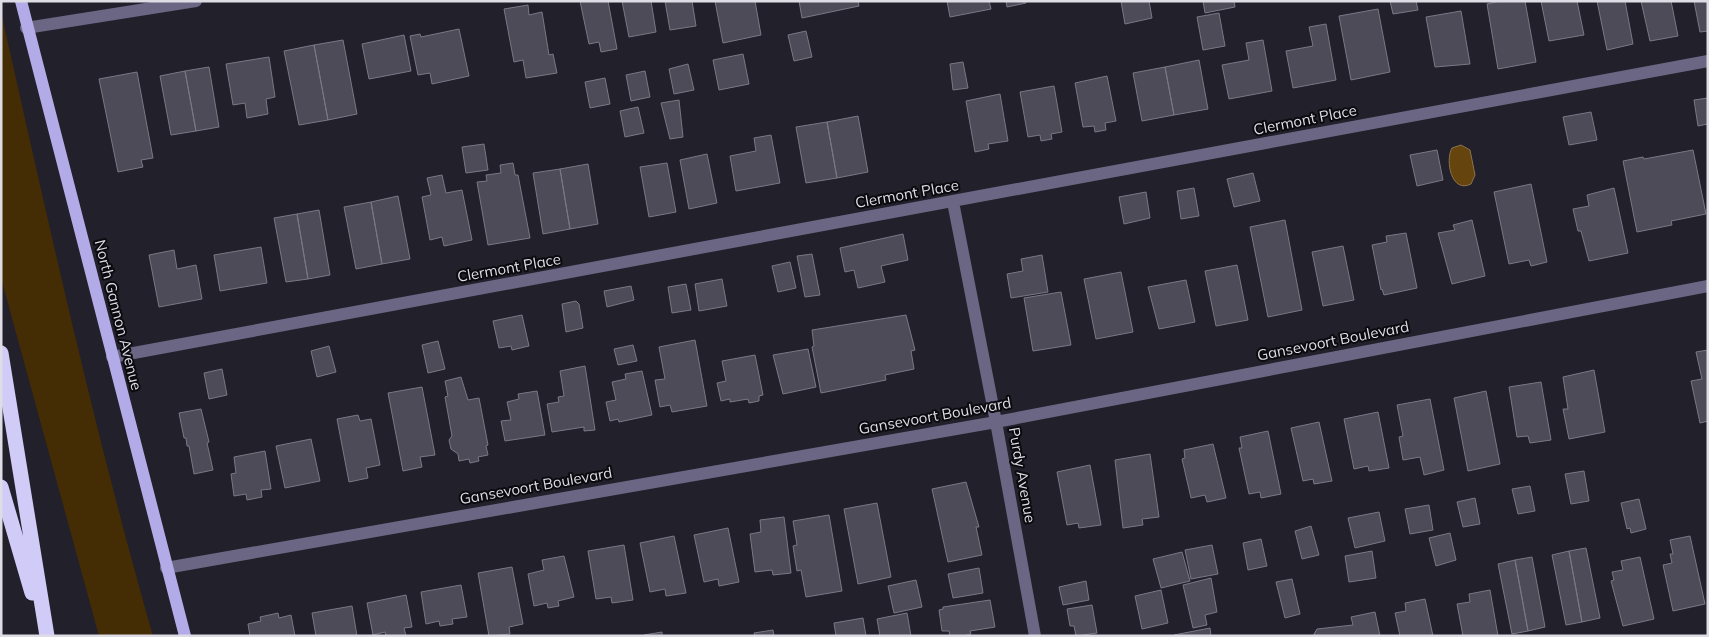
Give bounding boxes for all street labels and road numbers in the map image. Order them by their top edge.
street label: Clermont Place [1252,100,1358,139]
street label: Clermont Place [854,175,960,212]
street label: North Gannon Avenue [91,238,146,392]
street label: Clermont Place [456,249,562,286]
street label: Gansevoort Boulevard [1255,316,1411,365]
street label: Gansevoort Boulevard [857,393,1013,438]
street label: Purdy Avenue [1005,426,1040,524]
street label: Gansevoort Boulevard [458,463,614,508]

